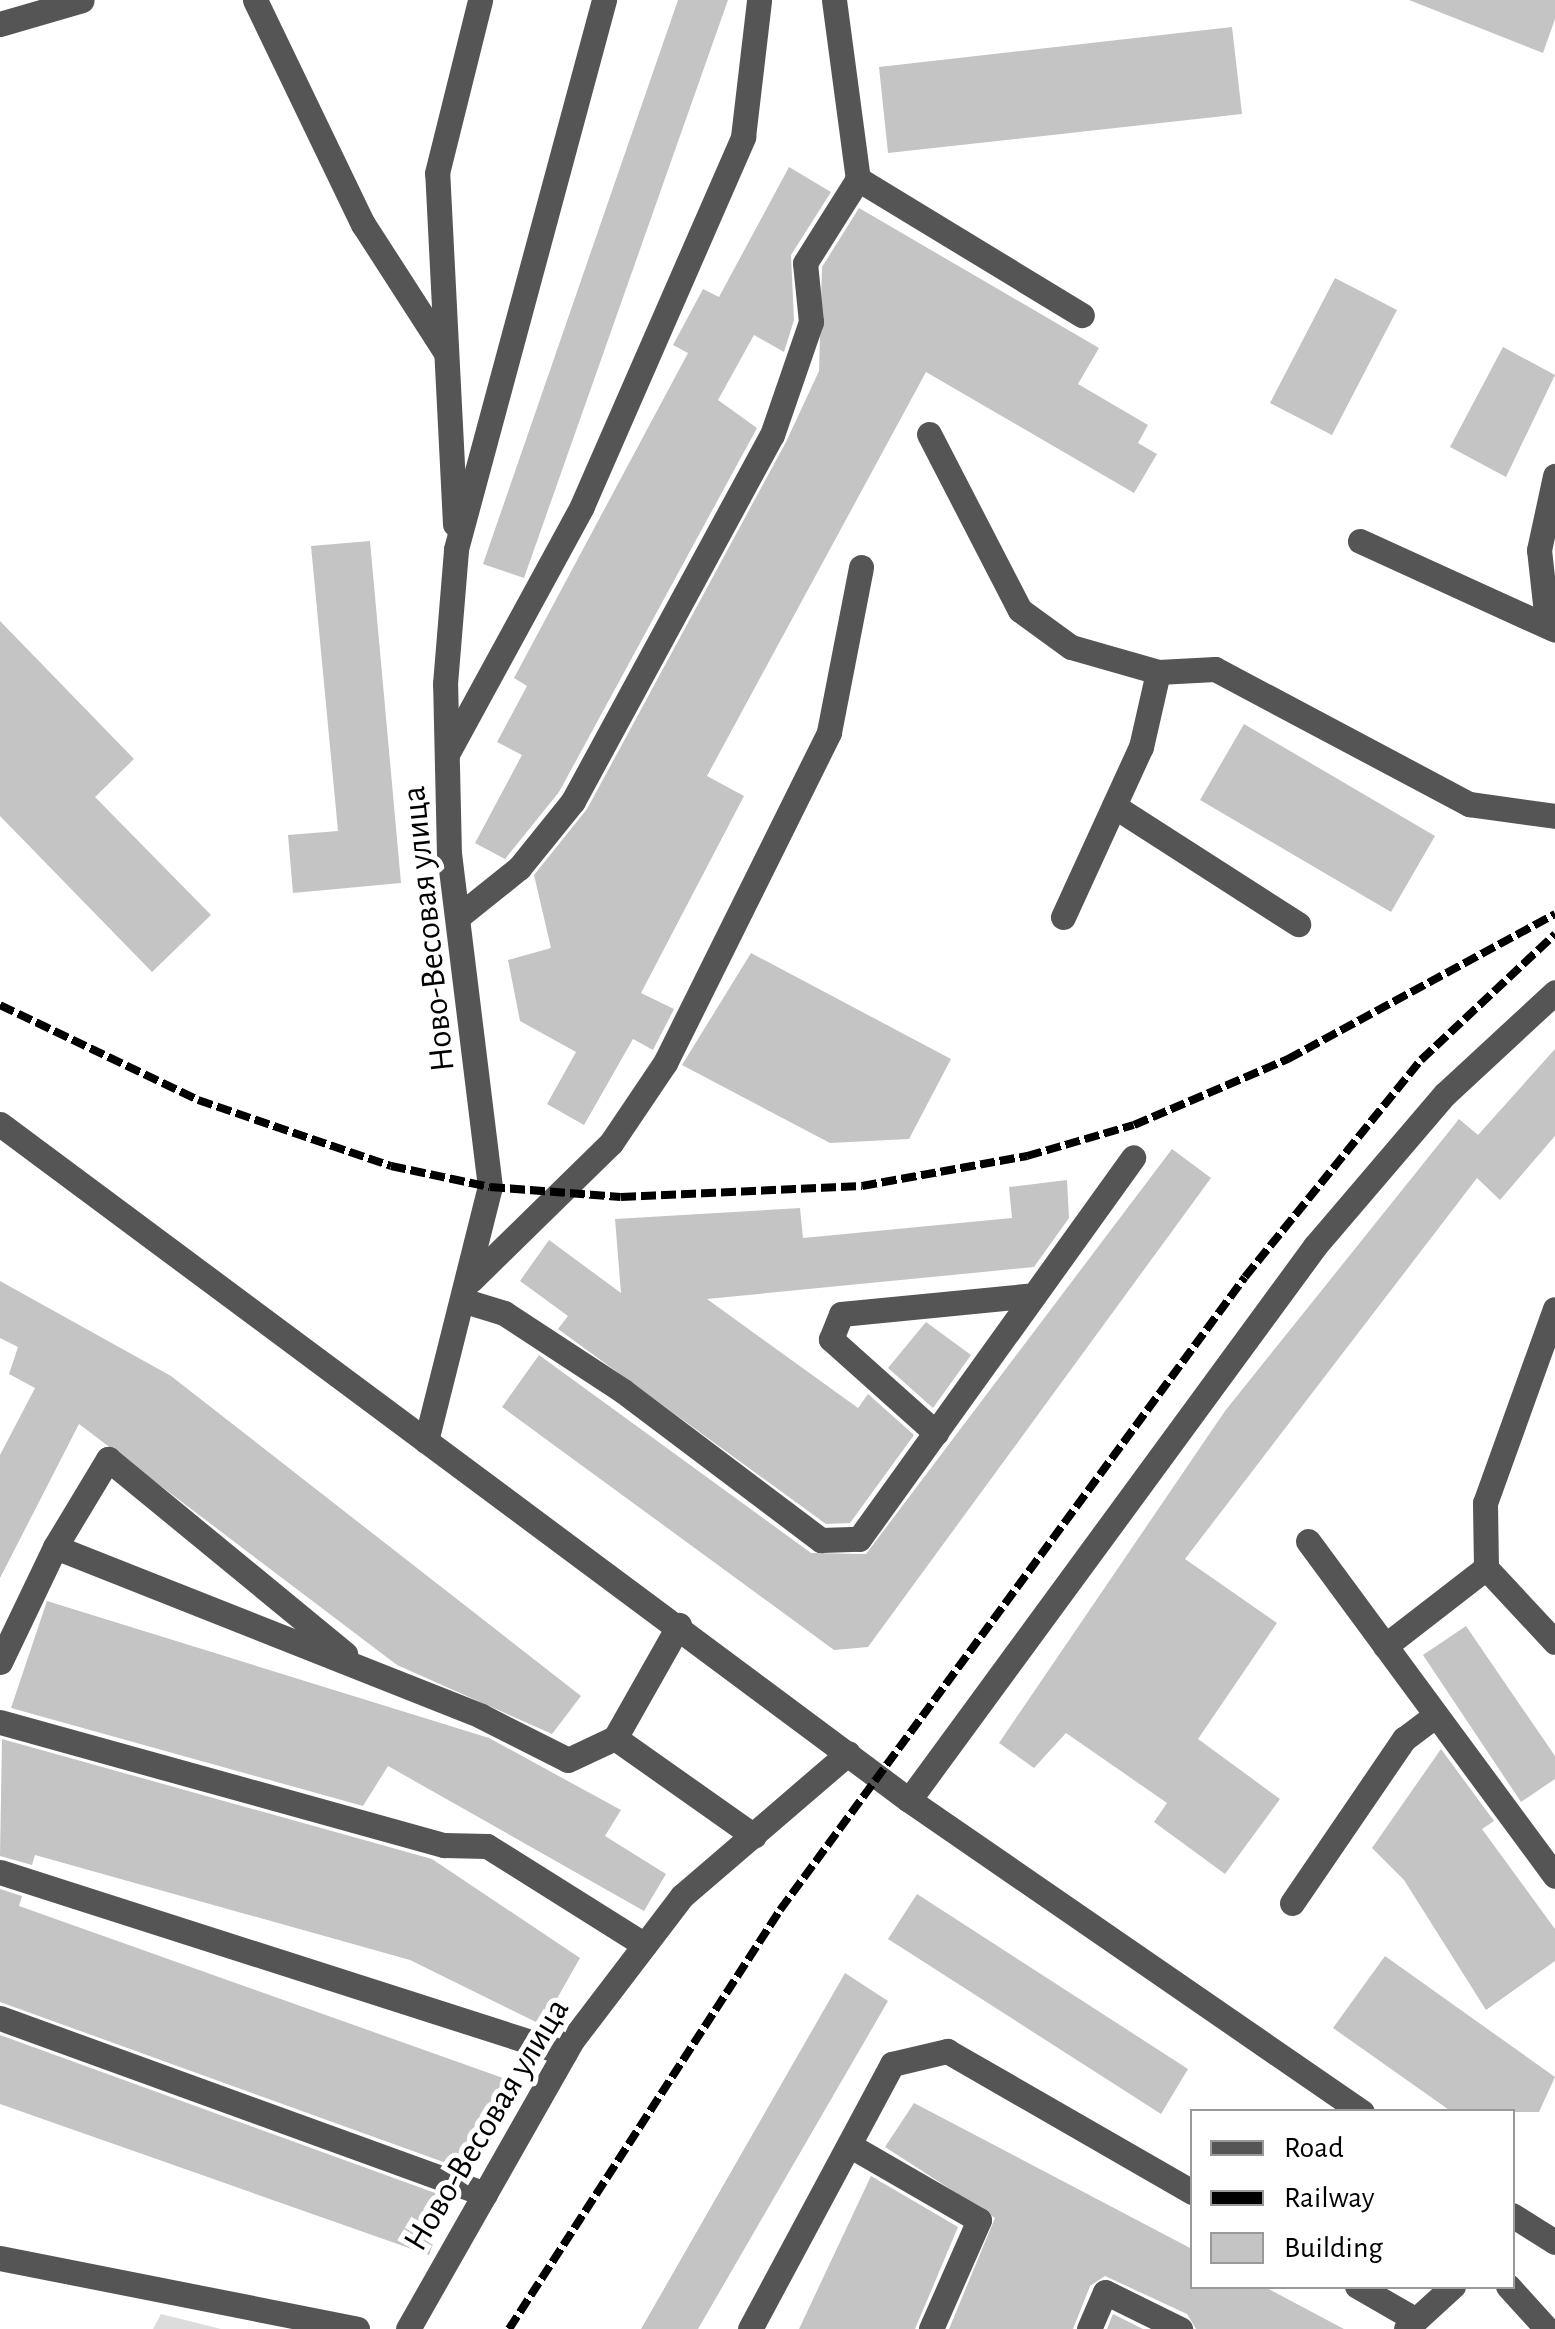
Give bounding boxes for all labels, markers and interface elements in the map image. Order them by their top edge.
street label: Ново-Весовая улица [393,784,465,1074]
street label: Ново-Весовая улица [395,1991,579,2259]
legend [1190,2109,1515,2289]
text: Road [1284,2133,1344,2163]
text: Railway [1284,2183,1375,2213]
text: Building [1284,2233,1383,2263]

